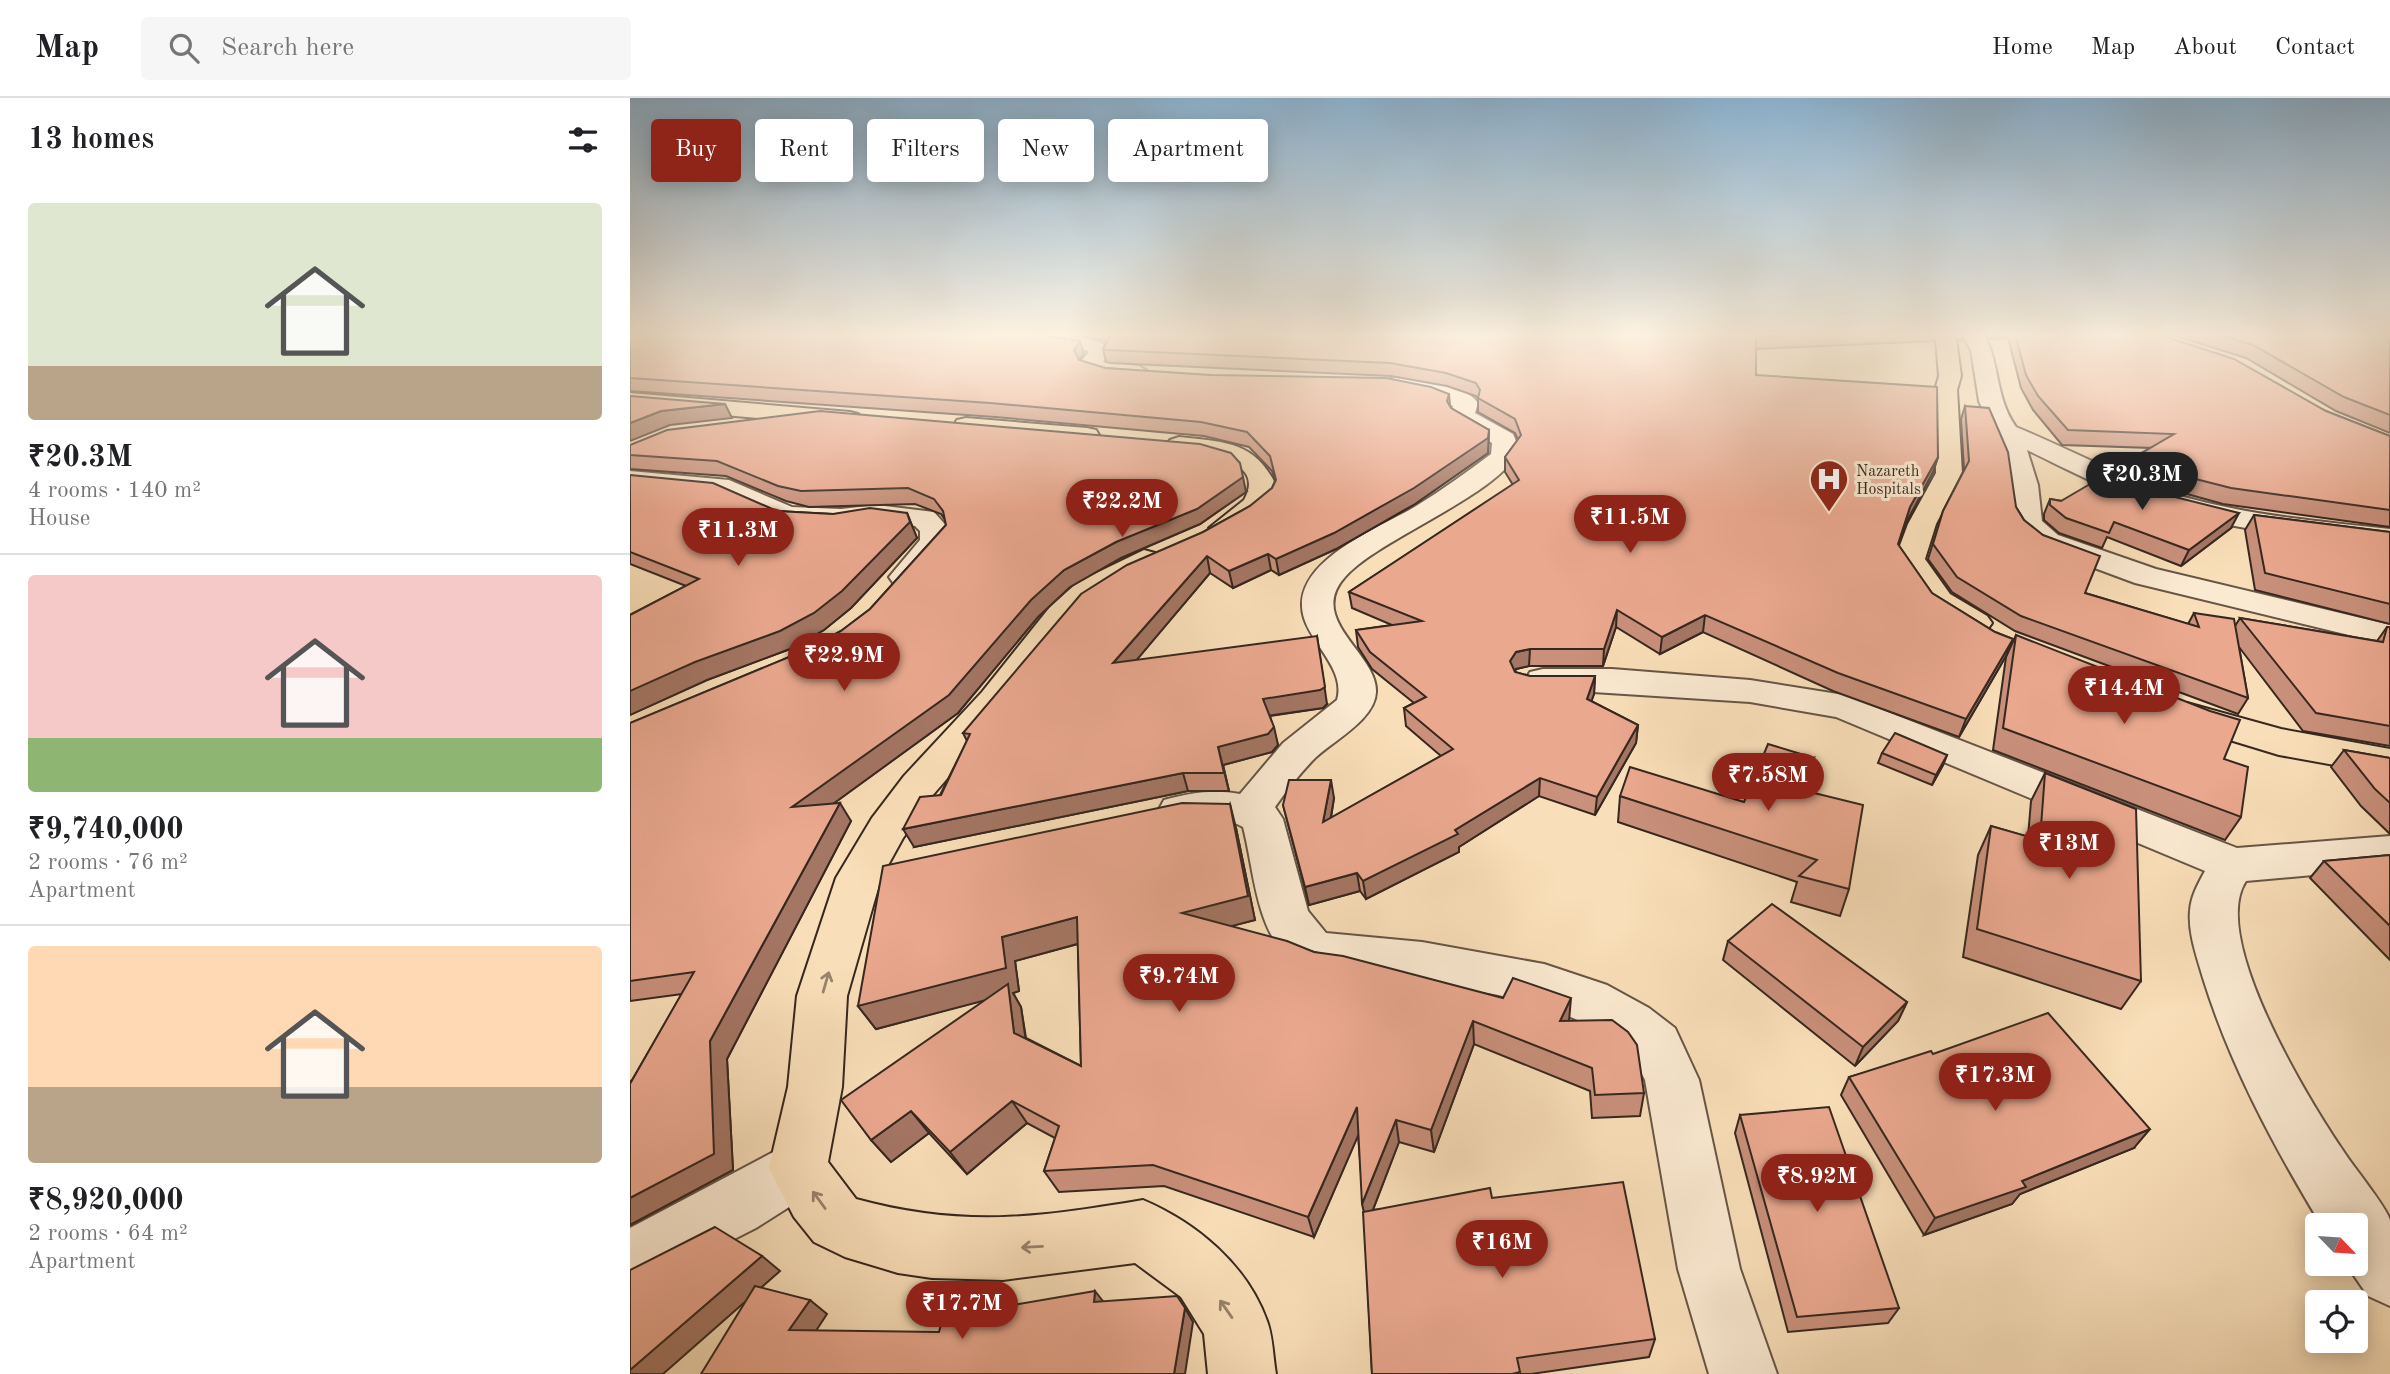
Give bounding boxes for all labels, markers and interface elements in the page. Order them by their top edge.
search box [141,17,631,80]
icon: search [165,29,203,67]
text: Map [35,32,99,65]
text: Search here [221,35,354,61]
text: Home [1992,36,2053,60]
text: Map [2091,36,2135,60]
text: About [2173,36,2237,60]
text: Contact [2275,36,2355,60]
chip: Buy [651,119,741,182]
chip: Rent [755,119,853,182]
chip: Filters [867,119,984,182]
chip: New [998,119,1094,182]
chip: Apartment [1108,119,1268,182]
icon: filters [564,121,602,159]
text: 13 homes [28,125,154,155]
icon: home [252,248,378,374]
text: ₹20.3M [28,443,132,473]
pin: ₹20.3M [2085,452,2199,512]
hospital icon: Nazareth Hospitals [1808,458,1850,513]
text: ₹20.3M [2102,463,2182,486]
place label: Nazareth Hospitals [1856,464,1921,498]
text: 4 rooms · 140 m² [28,479,201,502]
pin: ₹22.2M [1065,480,1179,539]
text: ₹22.2M [1082,490,1162,513]
pin: ₹11.5M [1573,496,1687,555]
text: ₹11.5M [1590,506,1670,529]
text: House [28,507,90,530]
pin: ₹11.3M [681,508,795,568]
text: ₹11.3M [698,519,778,542]
icon: home [252,620,378,746]
pin: ₹22.9M [787,634,901,693]
text: ₹22.9M [804,644,884,667]
pin: ₹14.4M [2067,666,2181,726]
text: ₹14.4M [2084,677,2164,700]
pin: ₹7.58M [1711,754,1825,813]
text: ₹7.58M [1728,764,1808,787]
text: ₹9,740,000 [28,815,184,845]
pin: ₹13M [2028,822,2110,881]
text: ₹13M [2039,832,2099,855]
text: 2 rooms · 76 m² [28,851,188,874]
text: Apartment [28,879,136,902]
pin: ₹9.74M [1122,954,1236,1014]
text: ₹9.74M [1139,965,1219,988]
one-way arrow [820,971,833,993]
icon: home [252,991,378,1117]
pin: ₹17.3M [1938,1054,2052,1113]
text: ₹17.3M [1955,1064,2035,1087]
pin: ₹8.92M [1760,1154,1874,1214]
text: ₹8.92M [1777,1165,1857,1188]
text: ₹8,920,000 [28,1186,184,1216]
one-way arrow [812,1191,827,1210]
north arrow [2305,1213,2368,1276]
map controls [2305,1213,2368,1353]
pin: ₹16M [1461,1220,1543,1280]
text: 2 rooms · 64 m² [28,1222,188,1245]
text: ₹16M [1472,1231,1532,1254]
one-way arrow [1021,1241,1044,1254]
text: Apartment [28,1250,136,1273]
pin: ₹17.7M [905,1282,1019,1341]
button: locate [2305,1290,2368,1353]
text: ₹17.7M [922,1292,1002,1315]
one-way arrow [1219,1300,1234,1319]

